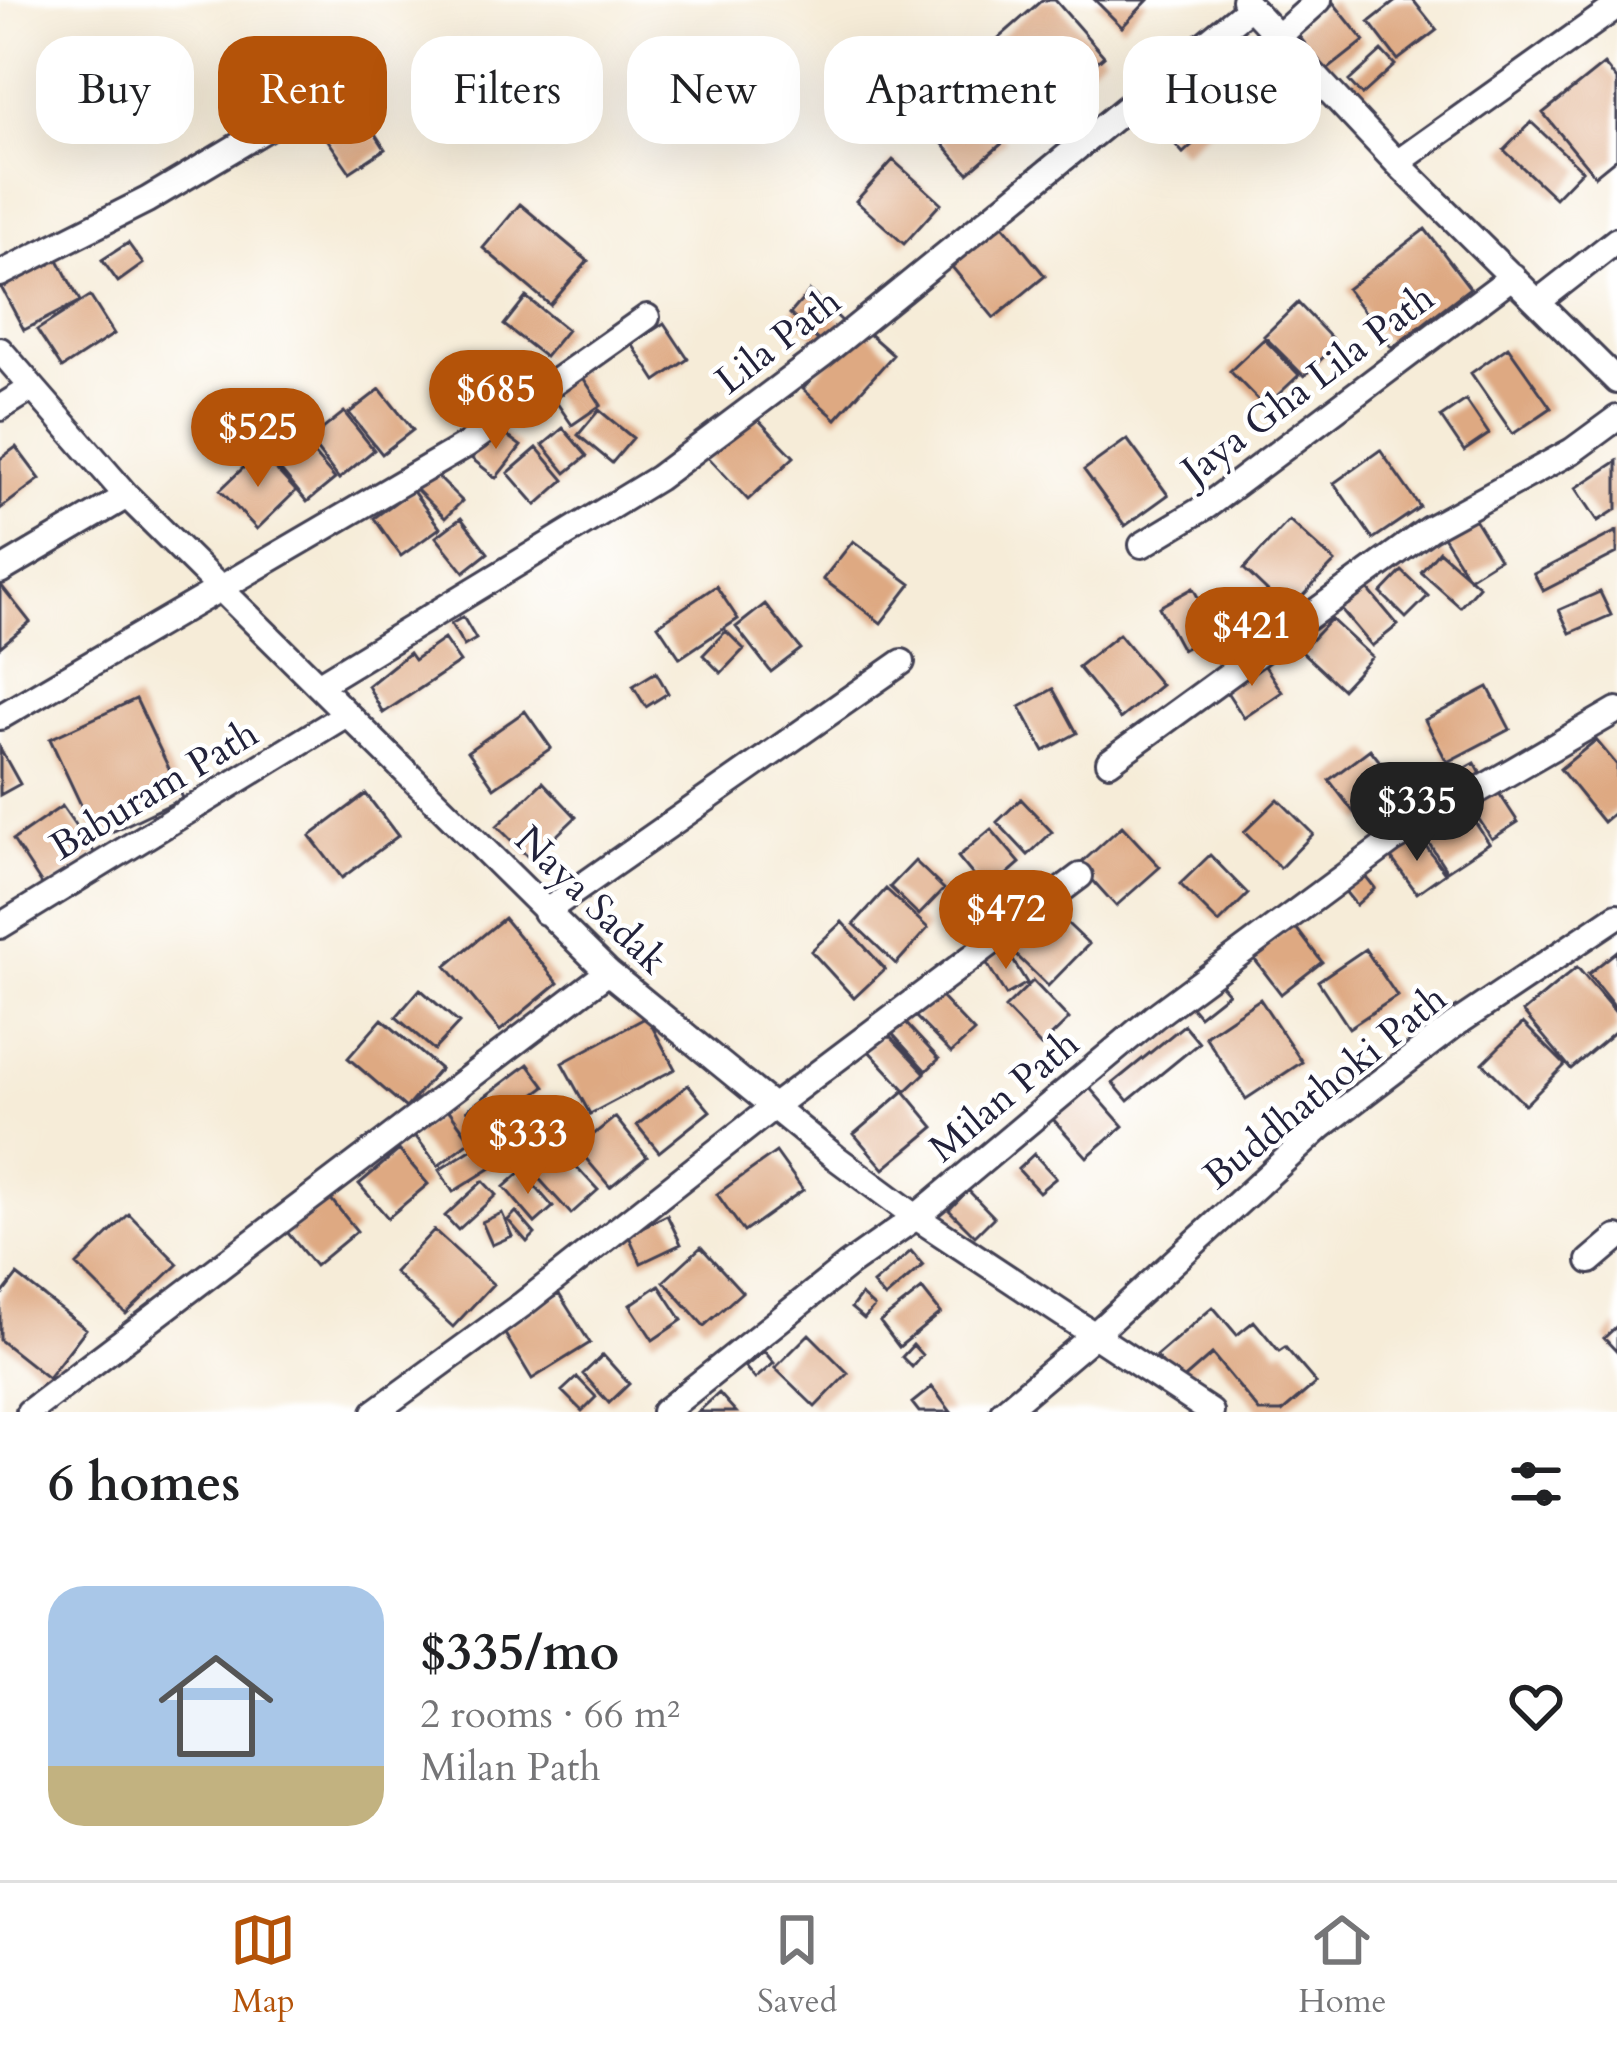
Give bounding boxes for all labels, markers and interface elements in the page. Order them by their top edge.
chip: Buy [36,36,194,144]
chip: Rent [218,36,387,144]
chip: Filters [411,36,603,144]
chip: New [627,36,800,144]
chip: Apartment [824,36,1099,144]
chip: House [1123,36,1321,144]
street label: Jaya Gha Lila Path [1167,272,1445,499]
street label: Lila Path [704,275,852,407]
pin: $685 [425,350,567,452]
text: $685 [456,362,536,415]
pin: $525 [187,388,329,490]
text: $525 [218,400,298,453]
pin: $421 [1181,587,1323,689]
text: $421 [1212,599,1292,652]
street label: Baburam Path [40,707,268,873]
pin: $335 [1346,762,1488,864]
text: $335 [1377,774,1457,827]
street label: Naya Sadak [503,814,679,986]
pin: $472 [935,870,1077,972]
text: $472 [966,882,1046,935]
street label: Buddhathoki Path [1192,972,1458,1202]
street label: Milan Path [918,1018,1090,1174]
pin: $333 [457,1095,599,1197]
text: $333 [488,1107,568,1160]
text: 6 homes [48,1449,240,1519]
icon: filters [1503,1451,1569,1517]
text: $335/mo [420,1618,619,1688]
icon: home [144,1634,288,1778]
icon: heart [1503,1673,1569,1739]
text: 2 rooms · 66 m² [420,1688,680,1741]
text: Milan Path [420,1741,601,1794]
tab: Map [230,1907,296,2024]
tab: Saved [757,1907,837,2024]
tab: Home [1298,1907,1387,2024]

